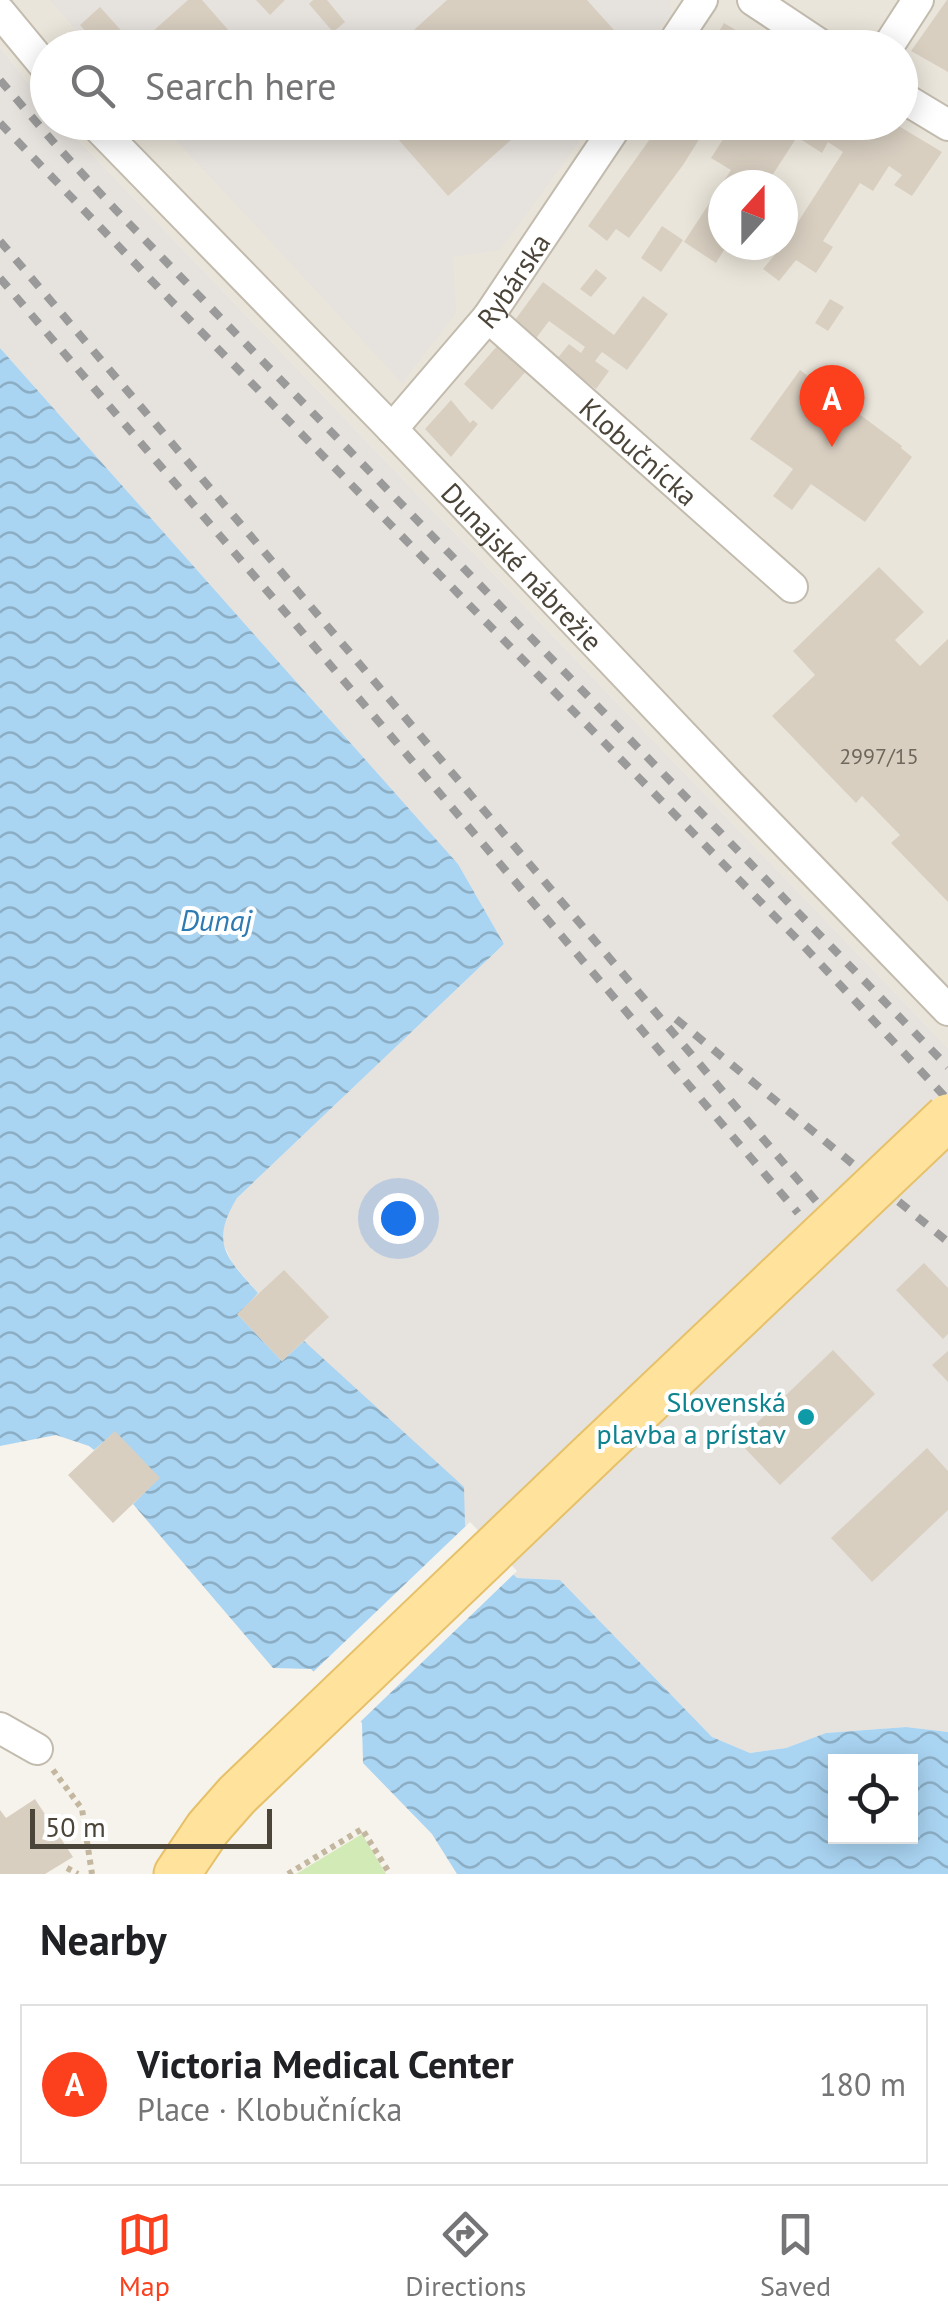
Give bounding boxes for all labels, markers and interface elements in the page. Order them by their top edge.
search box [30,30,918,140]
icon: search [65,58,120,113]
text: Search here [145,61,337,110]
north arrow [708,170,798,260]
street label: Rybárska [468,226,558,336]
pin: A [800,364,864,447]
street label: Klobučnícka [572,389,706,513]
street label: Dunajské nábrežie [434,474,611,658]
house number: 2997/15 [839,742,919,770]
water label: Dunaj [180,900,253,939]
your location [373,1193,424,1244]
place label: Slovenská plavba a prístav [597,1383,786,1452]
marker: Slovenská plavba a prístav [795,1406,817,1428]
map controls [828,1754,918,1844]
button: locate [828,1754,918,1844]
scale bar [30,1804,272,1848]
text: 50 m [45,1808,106,1845]
text: Nearby [40,1912,167,1967]
text: Victoria Medical Center [137,2039,514,2088]
text: A [65,2063,84,2105]
text: 180 m [819,2063,906,2105]
text: Place · Klobučnícka [137,2088,402,2130]
tab: Map [117,2207,172,2304]
tab: Directions [405,2207,526,2304]
tab: Saved [760,2207,831,2304]

